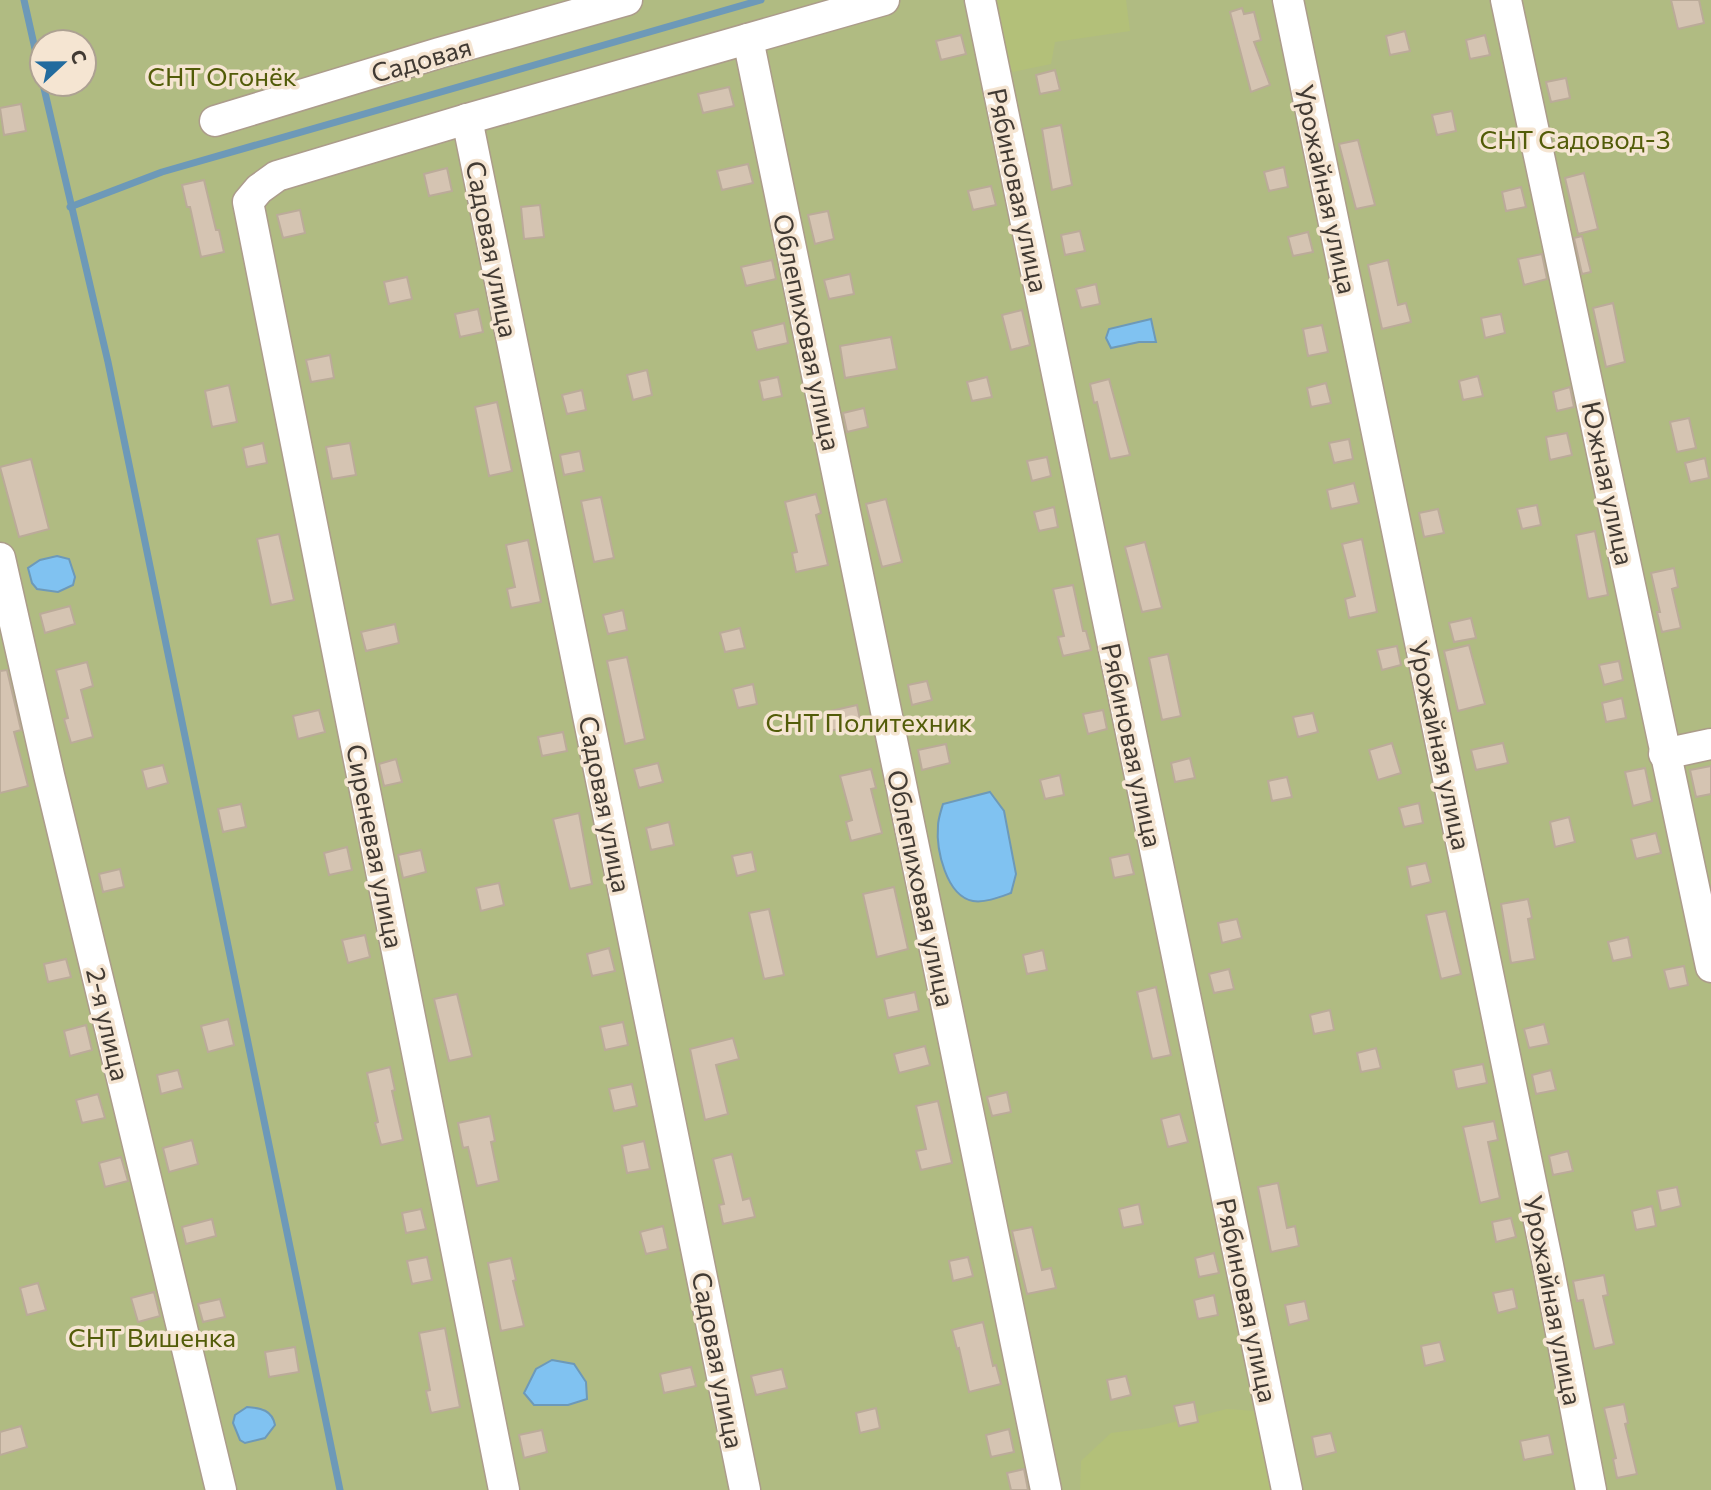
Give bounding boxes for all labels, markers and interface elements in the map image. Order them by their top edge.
north arrow [28,28,98,98]
street label: Садовая [367,30,475,88]
text: С [66,46,92,67]
park label: СНТ Огонёк [147,60,297,91]
street label: Урожайная улица [1290,82,1364,296]
street label: Рябиновая улица [982,85,1056,295]
park label: СНТ Садовод-3 [1479,123,1671,154]
street label: Садовая улица [461,158,525,340]
street label: Облепиховая улица [768,211,848,453]
street label: Южная улица [1576,398,1642,568]
street label: Урожайная улица [1404,638,1478,852]
street label: Рябиновая улица [1096,640,1170,850]
park label: СНТ Политехник [766,706,973,737]
street label: Садовая улица [574,713,638,895]
street label: Сиреневая улица [341,741,411,951]
street label: Облепиховая улица [882,767,962,1009]
street label: 2-я улица [81,964,137,1084]
street label: Урожайная улица [1518,1192,1590,1408]
street label: Рябиновая улица [1211,1195,1285,1405]
street label: Садовая улица [687,1269,751,1451]
park label: СНТ Вишенка [68,1321,236,1352]

